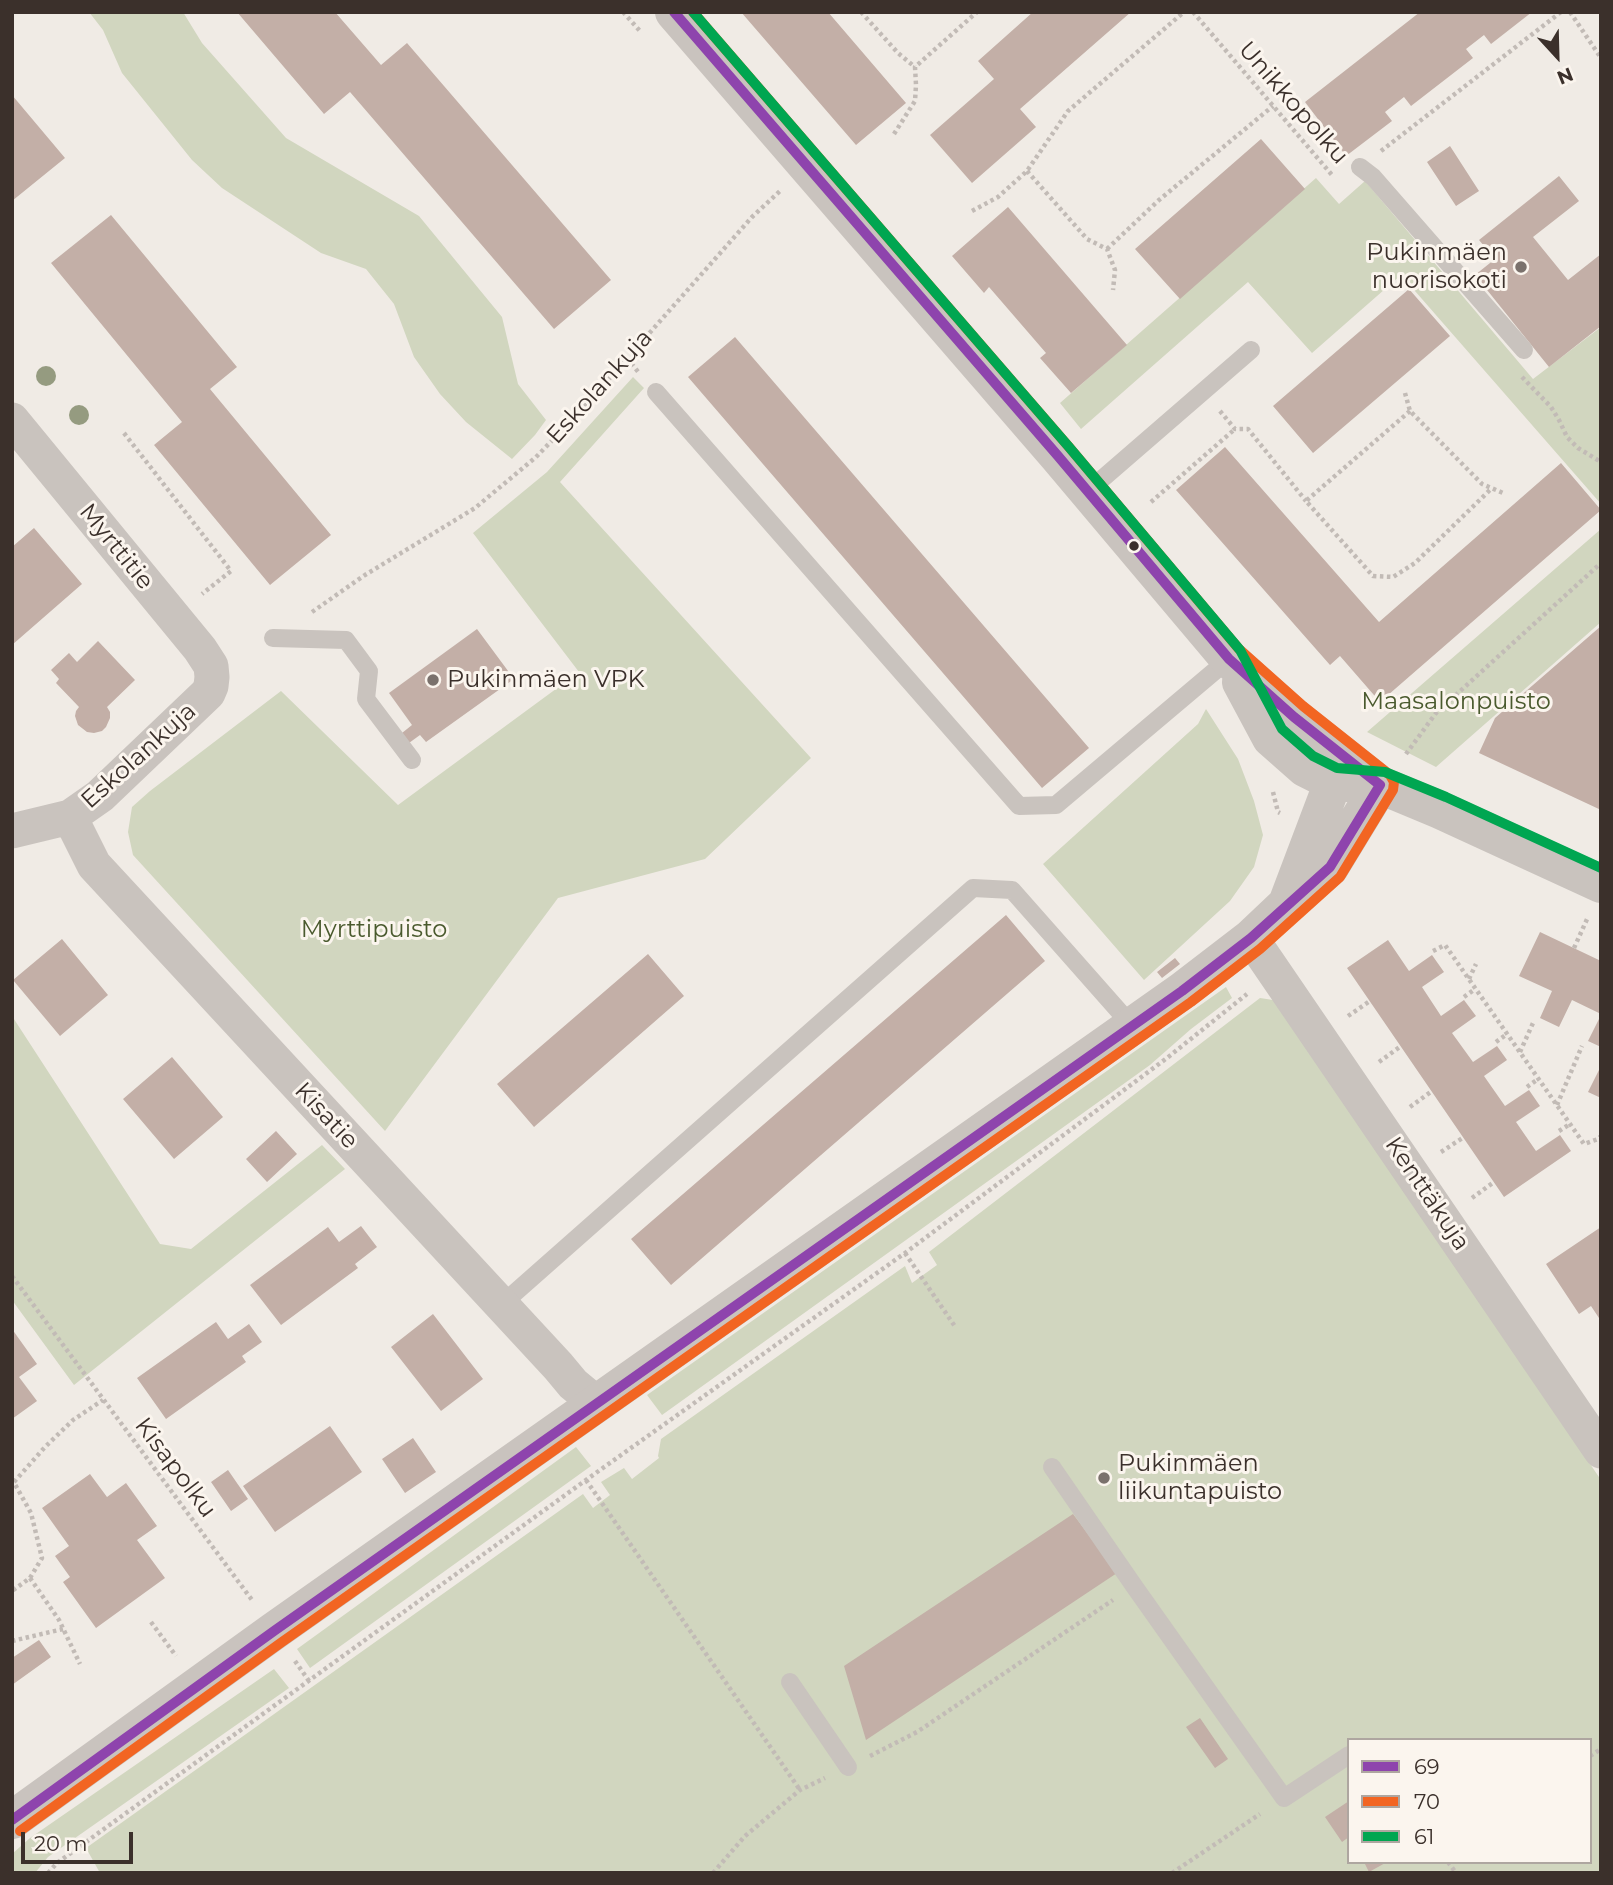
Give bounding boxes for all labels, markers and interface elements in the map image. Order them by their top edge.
north arrow [1522,21,1592,91]
street label: Unikkopolku [1232,36,1354,170]
text: N [1554,62,1576,89]
place label: Pukinmäen nuorisokoti [1366,239,1507,295]
marker: Pukinmäen nuorisokoti [1513,259,1529,275]
street label: Eskolankuja [541,324,659,450]
street label: Myrttitie [73,498,159,596]
unlabelled marker [1127,539,1141,553]
place label: Pukinmäen VPK [447,666,644,694]
marker: Pukinmäen VPK [425,672,441,688]
park label: Maasalonpuisto [1361,688,1551,716]
street label: Eskolankuja [76,697,202,815]
park label: Myrttipuisto [301,916,447,944]
street label: Kisatie [288,1077,364,1155]
street label: Kenttäkuja [1378,1132,1476,1256]
street label: Kisapolku [128,1412,222,1524]
place label: Pukinmäen liikuntapuisto [1118,1450,1282,1506]
marker: Pukinmäen liikuntapuisto [1096,1470,1112,1486]
legend [1347,1738,1592,1864]
text: 69 [1414,1754,1440,1779]
text: 70 [1414,1789,1440,1814]
scale bar [24,1818,136,1862]
text: 61 [1414,1824,1434,1849]
text: 20 m [34,1831,88,1856]

